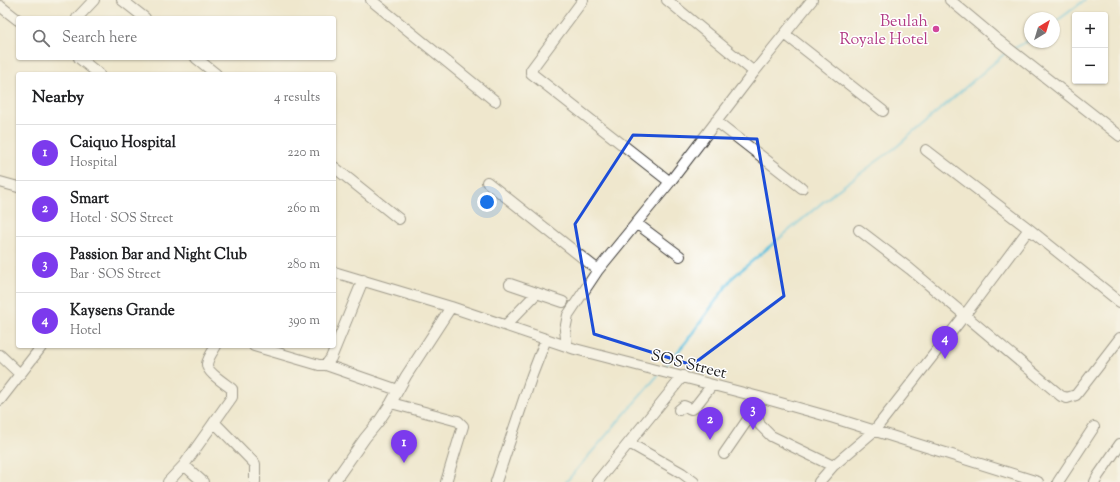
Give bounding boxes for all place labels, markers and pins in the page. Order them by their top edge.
place label: Beulah Royale Hotel [840,11,929,52]
marker: Beulah Royale Hotel [931,24,941,34]
pin: 4 [932,326,958,359]
pin: 3 [740,397,766,430]
pin: 2 [697,407,723,440]
pin: 1 [391,430,417,463]

